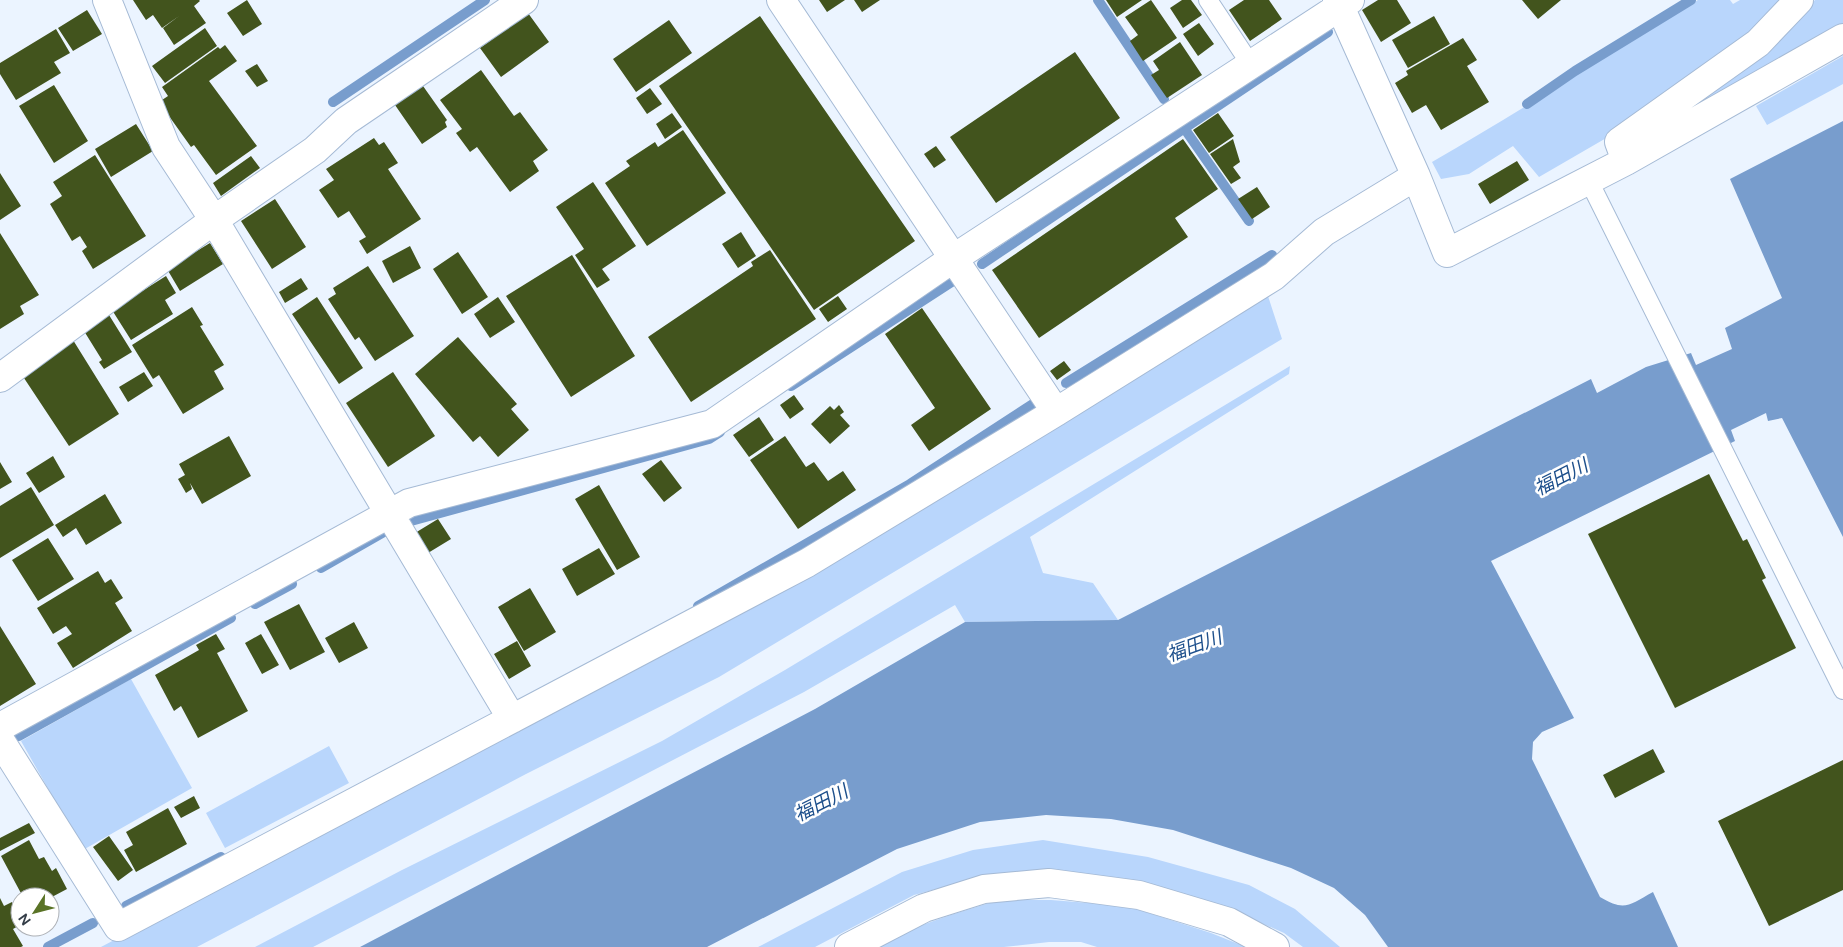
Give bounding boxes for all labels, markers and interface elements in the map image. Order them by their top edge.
water label: 福田川 [1530,452,1594,501]
water label: 福田川 [1163,624,1227,667]
water label: 福田川 [790,778,854,827]
north arrow [10,887,60,937]
text: N [14,910,35,929]

